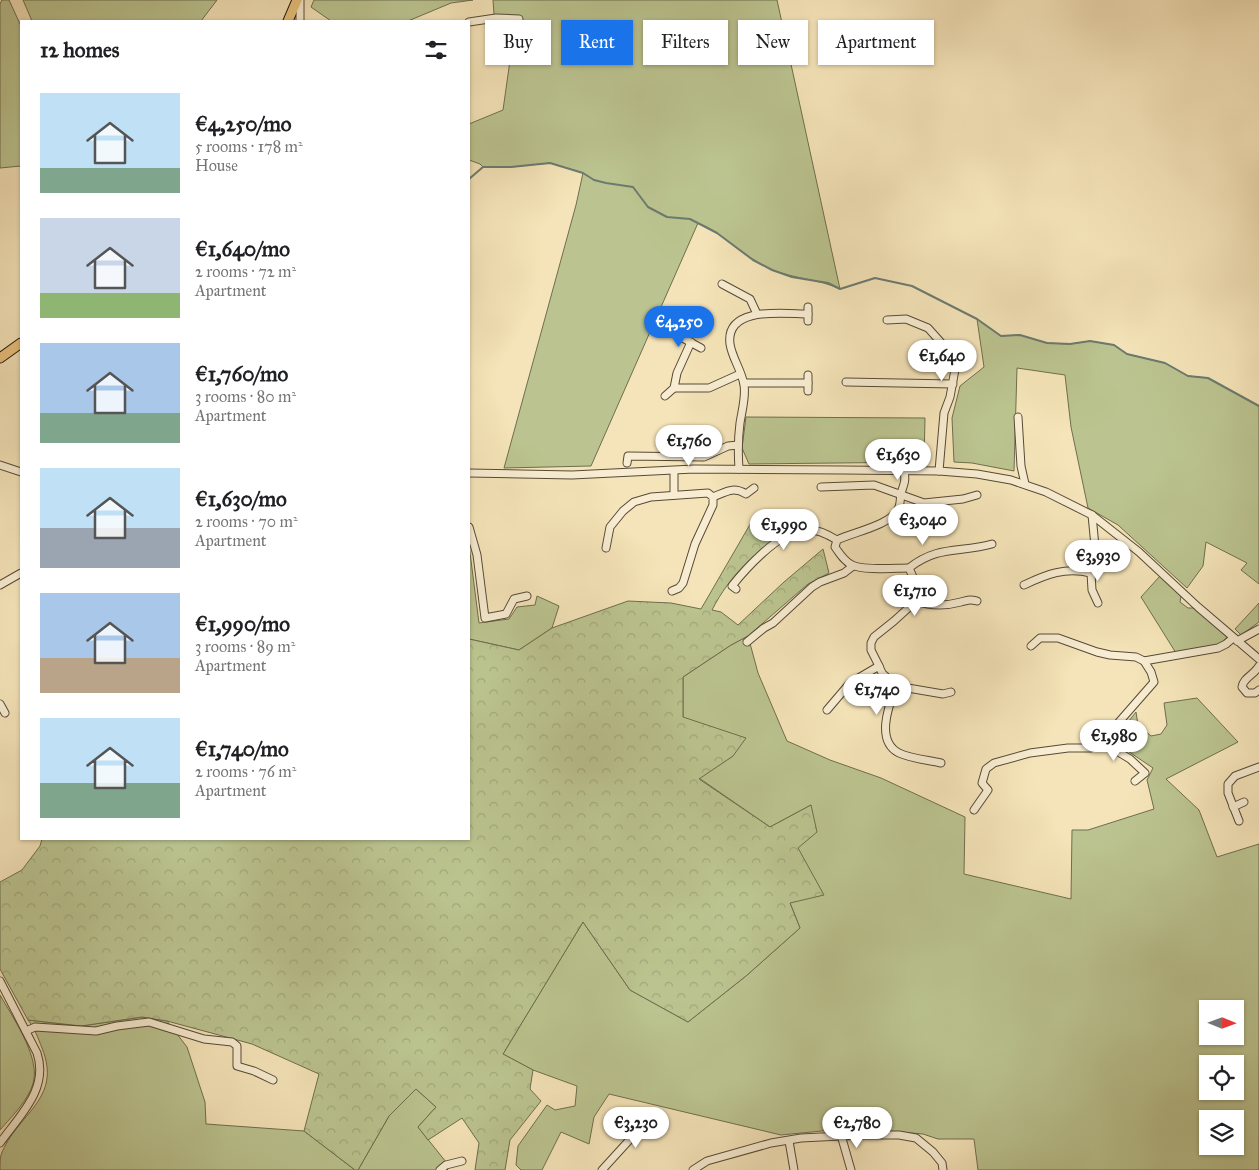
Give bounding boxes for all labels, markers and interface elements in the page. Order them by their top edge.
chip: Buy [485,20,551,65]
chip: Rent [561,20,633,65]
chip: Filters [643,20,728,65]
chip: New [738,20,808,65]
chip: Apartment [818,20,934,65]
icon: filters [422,36,450,64]
text: 12 homes [40,37,119,63]
text: €4,250/mo [195,111,292,137]
icon: home [80,113,140,173]
text: 5 rooms · 178 m² [195,137,303,156]
text: House [195,156,238,175]
text: €1,640/mo [195,236,290,262]
icon: home [80,238,140,298]
text: 2 rooms · 72 m² [195,262,296,281]
text: Apartment [195,281,267,300]
pin: €4,250 [638,306,720,348]
text: €4,250 [655,312,703,331]
pin: €1,640 [901,340,983,382]
text: €1,640 [919,346,965,365]
text: €1,760/mo [195,361,288,387]
icon: home [80,363,140,423]
text: 3 rooms · 80 m² [195,387,296,406]
text: Apartment [195,406,267,425]
pin: €1,760 [648,424,730,467]
text: €1,760 [666,431,712,450]
pin: €1,630 [857,438,939,481]
text: €1,630 [876,445,920,464]
text: €1,630/mo [195,486,287,512]
icon: home [80,488,140,548]
pin: €3,040 [882,504,964,546]
pin: €1,990 [743,508,825,551]
text: €3,040 [899,510,947,529]
text: 2 rooms · 70 m² [195,512,298,531]
text: €1,990 [761,515,807,534]
text: Apartment [195,531,267,550]
pin: €3,930 [1057,540,1139,582]
text: €3,930 [1076,546,1120,565]
pin: €1,710 [874,574,956,617]
text: €1,710 [893,581,937,600]
text: €1,990/mo [195,611,290,637]
icon: home [80,613,140,673]
text: 3 rooms · 89 m² [195,637,295,656]
text: Apartment [195,656,267,675]
pin: €1,740 [836,674,918,716]
text: €1,740 [854,680,900,699]
pin: €1,980 [1073,720,1155,762]
text: €1,980 [1091,726,1137,745]
text: €1,740/mo [195,736,289,762]
icon: home [80,738,140,798]
text: 2 rooms · 76 m² [195,762,296,781]
text: Apartment [195,781,267,800]
north arrow [1199,1000,1244,1045]
map controls [1199,1000,1244,1155]
button: locate [1199,1055,1244,1100]
pin: €3,230 [595,1106,677,1149]
pin: €2,780 [816,1106,898,1149]
button: layers [1199,1110,1244,1155]
text: €3,230 [614,1113,658,1132]
text: €2,780 [833,1113,881,1132]

